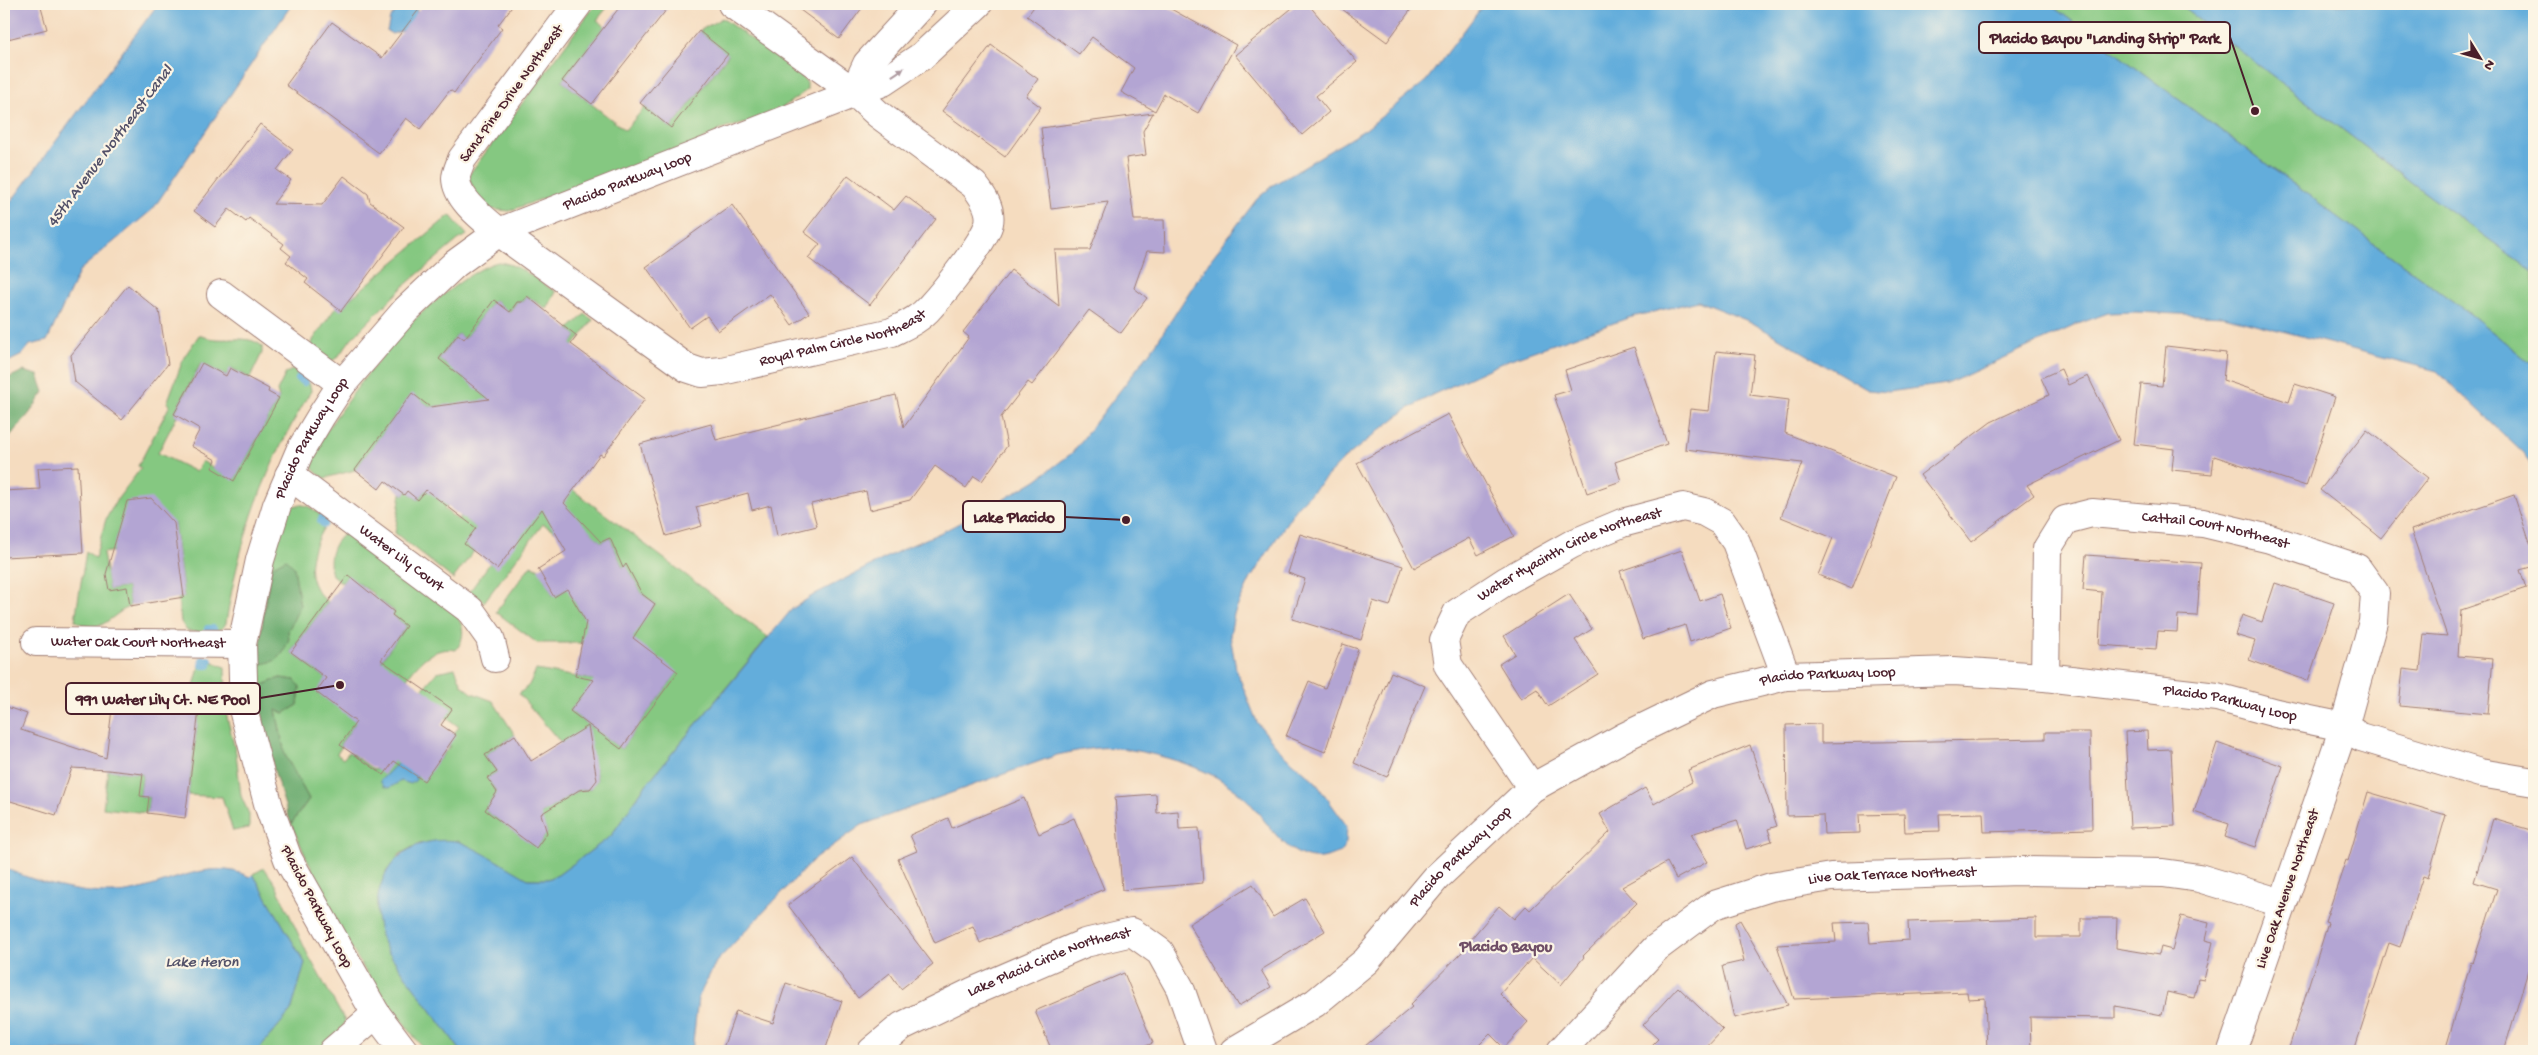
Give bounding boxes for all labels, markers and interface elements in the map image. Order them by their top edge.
street label: Sand Pine Drive Northeast [456,20,569,166]
callout: Placido Bayou "Landing Strip" Park [1979,22,2230,53]
text: Placido Bayou "Landing Strip" Park [1989,31,2222,50]
north arrow [2456,32,2506,82]
text: N [2479,56,2498,73]
water label: 45th Avenue Northeast Canal [44,61,179,231]
one-way arrow [892,67,905,77]
street label: Placido Parkway Loop [560,148,695,215]
street label: Royal Palm Circle Northeast [758,305,932,371]
street label: Placido Parkway Loop [271,373,353,503]
callout: Lake Placido [963,501,1065,532]
street label: Water Hyacinth Circle Northeast [1474,503,1665,606]
street label: Cattail Court Northeast [2141,509,2293,554]
text: Lake Placido [973,510,1056,529]
street label: Water Lily Court [355,521,449,597]
street label: Water Oak Court Northeast [51,633,227,653]
street label: Placido Parkway Loop [1757,664,1896,691]
street label: Placido Parkway Loop [2161,682,2299,726]
callout: 991 Water Lily Ct. NE Pool [66,683,260,714]
text: 991 Water Lily Ct. NE Pool [75,692,251,711]
street label: Placido Parkway Loop [1405,802,1516,912]
street label: Live Oak Avenue Northeast [2252,805,2324,971]
street label: Placido Parkway Loop [276,842,356,972]
street label: Live Oak Terrace Northeast [1807,863,1978,890]
street label: Lake Placid Circle Northeast [965,923,1134,1002]
district label: Placido Bayou [1459,939,1553,958]
water label: Lake Heron [166,954,239,973]

